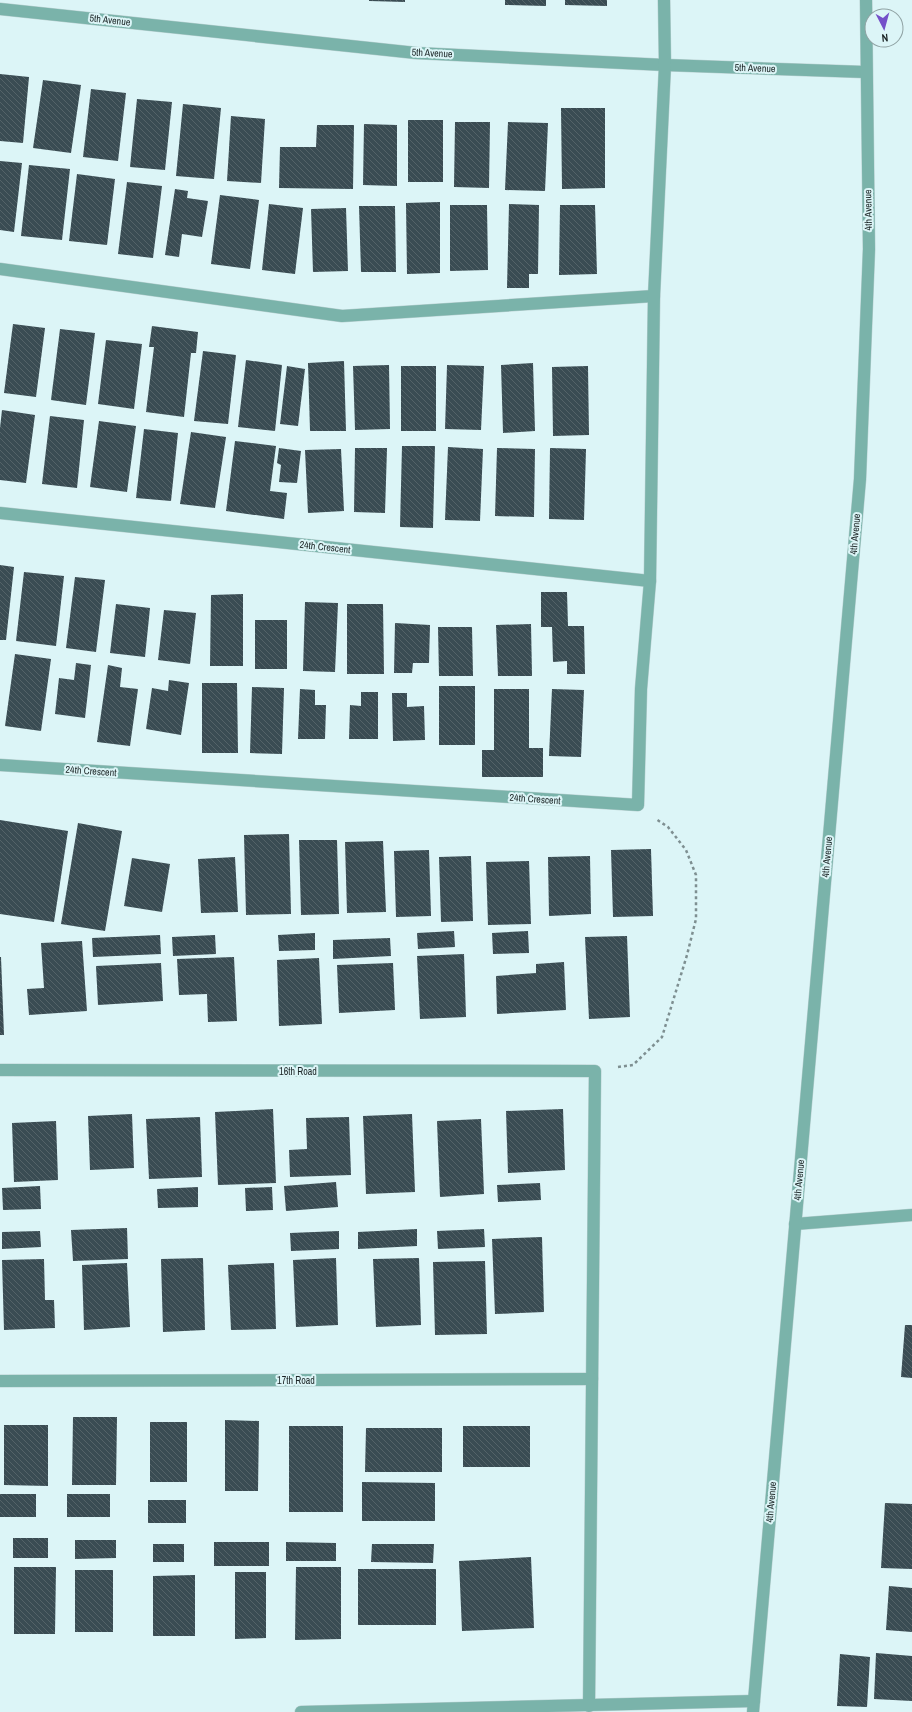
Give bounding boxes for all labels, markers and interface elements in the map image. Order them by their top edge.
north arrow [864,8,904,48]
street label: 5th Avenue [89,11,131,29]
text: N [881,31,889,45]
street label: 5th Avenue [411,45,453,61]
street label: 5th Avenue [734,61,776,75]
street label: 4th Avenue [861,189,875,231]
street label: 4th Avenue [847,513,863,555]
street label: 24th Crescent [299,538,352,556]
street label: 24th Crescent [65,763,118,779]
street label: 24th Crescent [509,791,562,807]
street label: 4th Avenue [819,836,835,878]
street label: 16th Road [279,1065,317,1078]
street label: 4th Avenue [791,1159,807,1201]
street label: 17th Road [277,1374,315,1387]
street label: 4th Avenue [763,1481,779,1523]

